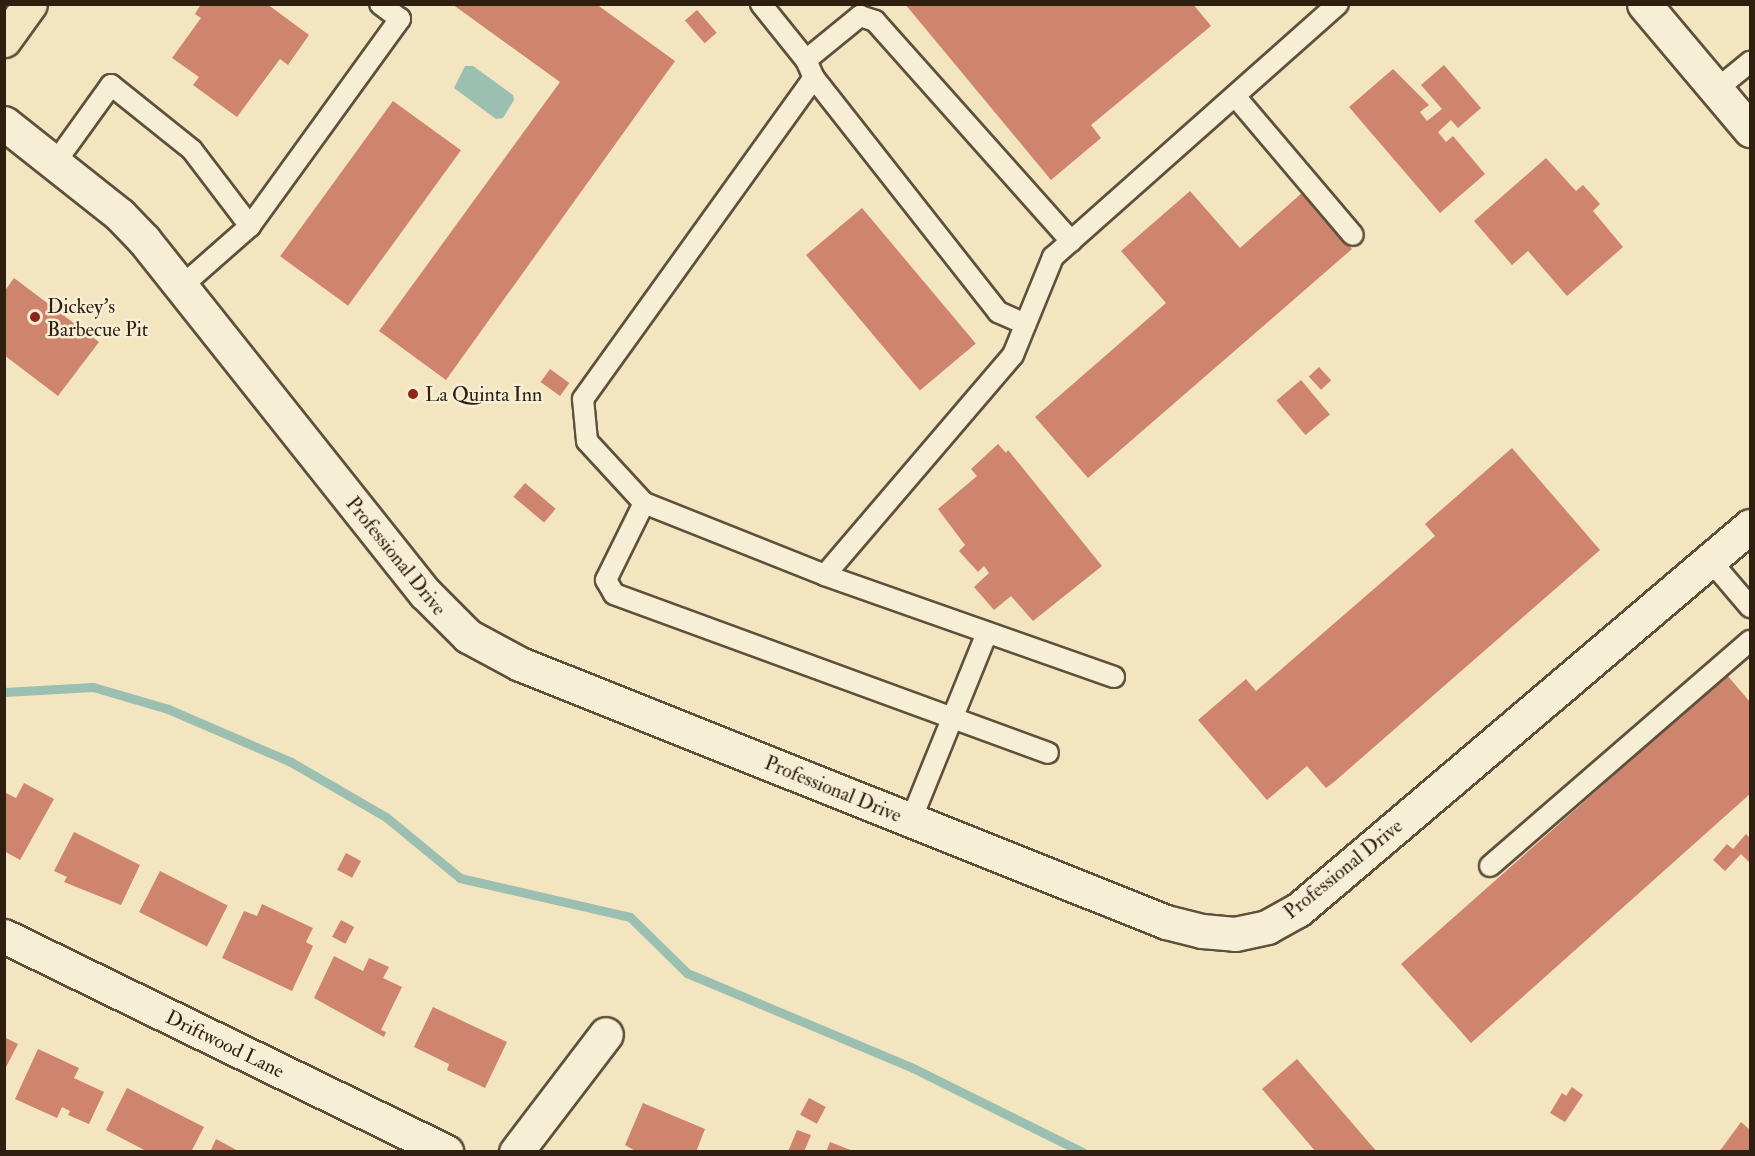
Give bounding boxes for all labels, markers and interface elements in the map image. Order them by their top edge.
place label: Dickey's Barbecue Pit [47,294,148,341]
marker: Dickey's Barbecue Pit [28,310,42,324]
place label: La Quinta Inn [425,382,542,406]
marker: La Quinta Inn [406,387,420,401]
street label: Professional Drive [341,492,451,620]
street label: Professional Drive [761,751,905,827]
street label: Professional Drive [1279,814,1407,924]
street label: Driftwood Lane [162,1005,288,1083]

